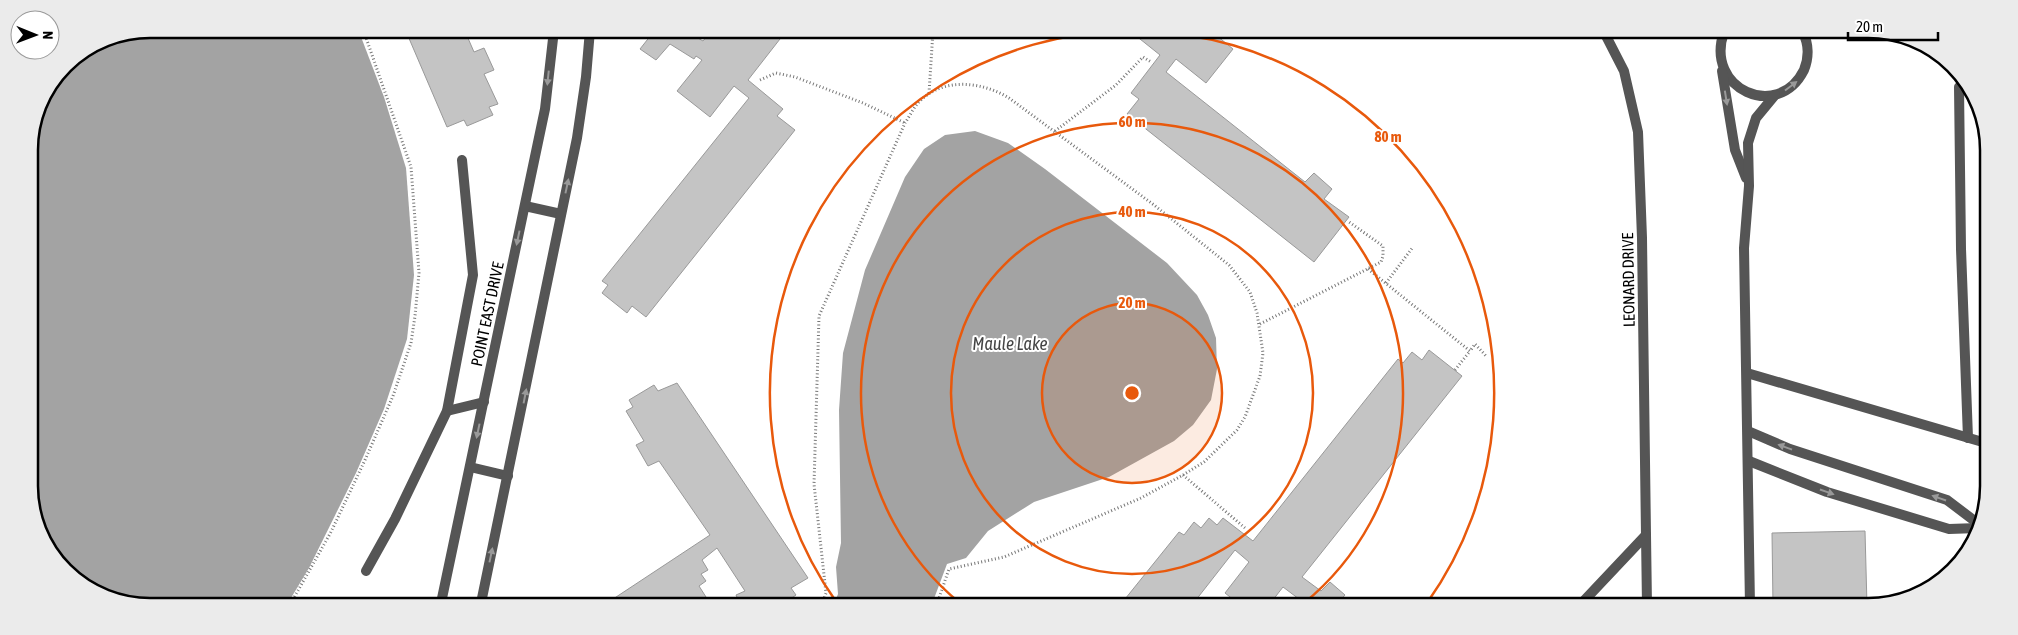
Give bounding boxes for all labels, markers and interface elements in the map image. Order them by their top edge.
north arrow [10,10,60,60]
scale bar [1848,10,1938,42]
text: 20 m [1856,18,1883,35]
text: N [40,31,56,39]
one-way arrow [544,70,552,86]
one-way arrow [1784,80,1797,91]
one-way arrow [1723,90,1731,106]
text: 60 m [1119,113,1146,130]
text: 80 m [1375,128,1402,145]
one-way arrow [563,178,571,193]
text: 40 m [1118,203,1146,220]
one-way arrow [514,230,522,245]
street label: LEONARD DRIVE [1618,232,1638,327]
street label: POINT EAST DRIVE [467,260,507,368]
text: 20 m [1119,294,1146,311]
water label: Maule Lake [972,333,1048,354]
centre of rings [1123,384,1141,402]
one-way arrow [521,388,529,404]
one-way arrow [473,423,481,439]
one-way arrow [1777,443,1792,451]
one-way arrow [1819,488,1834,496]
one-way arrow [1932,494,1947,501]
one-way arrow [487,548,495,563]

